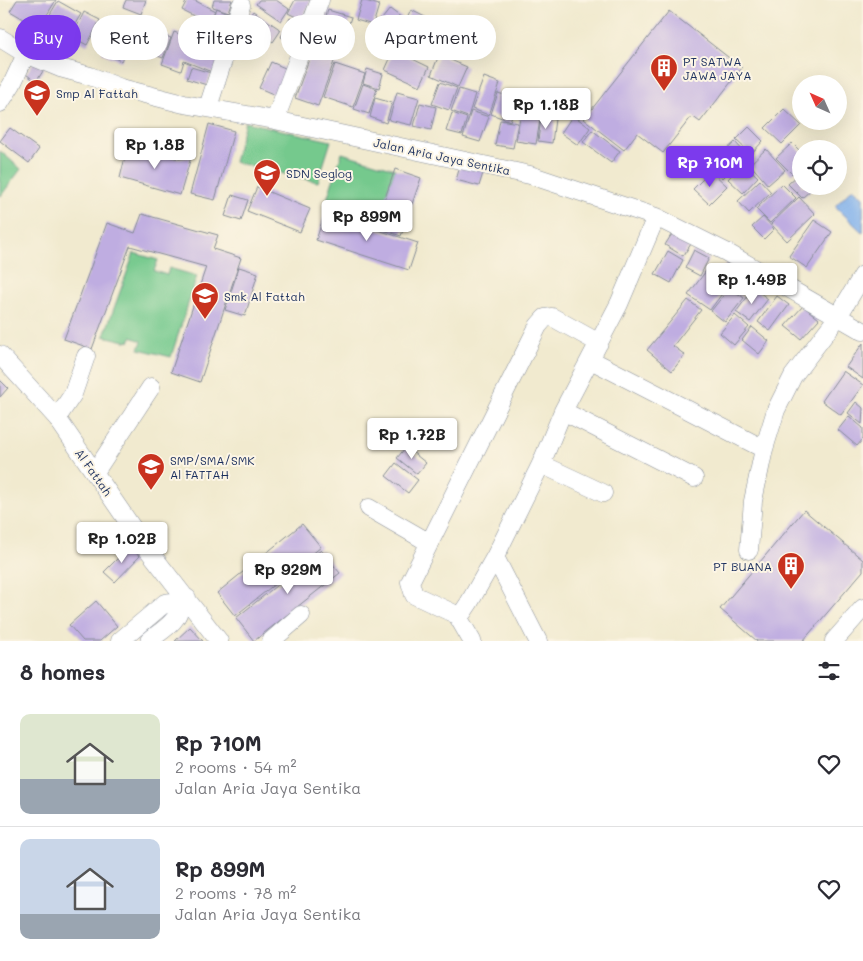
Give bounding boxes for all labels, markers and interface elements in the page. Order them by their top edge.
chip: Buy [15,15,81,60]
chip: Rent [91,15,168,60]
chip: Filters [178,15,271,60]
chip: New [281,15,355,60]
chip: Apartment [365,15,496,60]
building icon: PT SATWA JAWA JAYA [649,53,679,92]
place label: PT SATWA JAWA JAYA [683,53,752,83]
north arrow [792,75,848,130]
map controls [792,75,847,195]
school or university icon: Smp Al Fattah [22,78,52,117]
place label: Smp Al Fattah [56,85,138,101]
pin: Rp 1.18B [494,88,598,130]
text: Rp 1.18B [513,93,579,114]
pin: Rp 1.8B [109,128,201,170]
text: Rp 1.8B [125,133,185,154]
street label: Jalan Aria Jaya Sentika [372,134,512,178]
button: locate [792,140,847,195]
pin: Rp 710M [664,146,756,188]
text: Rp 710M [677,151,743,172]
school or university icon: SDN Seglog [252,158,282,197]
place label: SDN Seglog [286,165,352,181]
pin: Rp 899M [321,200,413,242]
text: Rp 899M [332,205,402,226]
pin: Rp 1.49B [700,262,804,305]
text: Rp 1.49B [717,268,787,289]
school or university icon: Smk Al Fattah [190,281,220,320]
place label: Smk Al Fattah [224,288,305,304]
pin: Rp 1.72B [360,418,464,460]
text: Rp 1.72B [378,423,446,444]
street label: Al Fattah [72,445,116,499]
school or university icon: SMP/SMA/SMK Al FATTAH [136,452,166,491]
place label: SMP/SMA/SMK Al FATTAH [170,452,255,482]
pin: Rp 1.02B [70,522,174,564]
text: Rp 1.02B [88,527,156,548]
building icon: PT BUANA [776,551,806,590]
pin: Rp 929M [242,552,334,595]
text: Rp 929M [254,558,322,579]
place label: PT BUANA [713,558,772,574]
icon: filters [815,657,843,685]
text: 8 homes [20,658,105,685]
text: Rp 710M [175,729,262,756]
icon: home [60,734,120,794]
icon: heart [815,750,843,778]
text: 2 rooms · 54 m² [175,756,296,777]
text: Jalan Aria Jaya Sentika [175,777,361,798]
text: Rp 899M [175,855,266,882]
icon: home [60,859,120,919]
icon: heart [815,875,843,903]
text: 2 rooms · 78 m² [175,882,296,903]
text: Jalan Aria Jaya Sentika [175,903,361,924]

